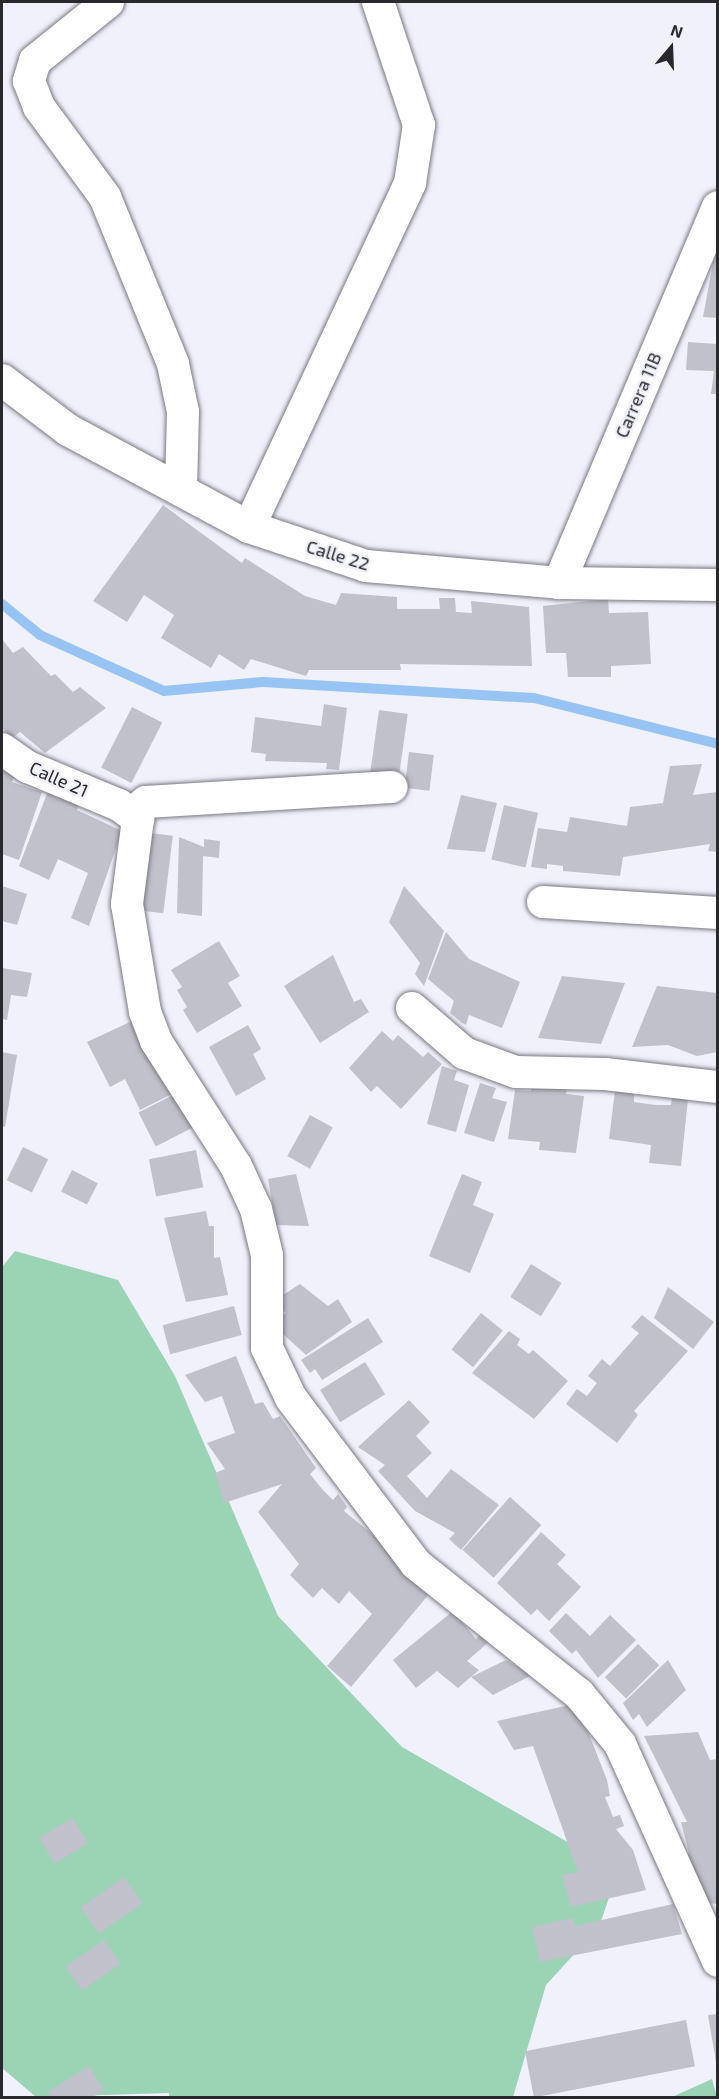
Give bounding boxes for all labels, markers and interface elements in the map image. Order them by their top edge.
north arrow [641,18,701,78]
text: N [668,20,686,41]
street label: Carrera 11B [610,349,666,441]
street label: Calle 22 [304,535,372,575]
street label: Calle 21 [26,757,92,801]

